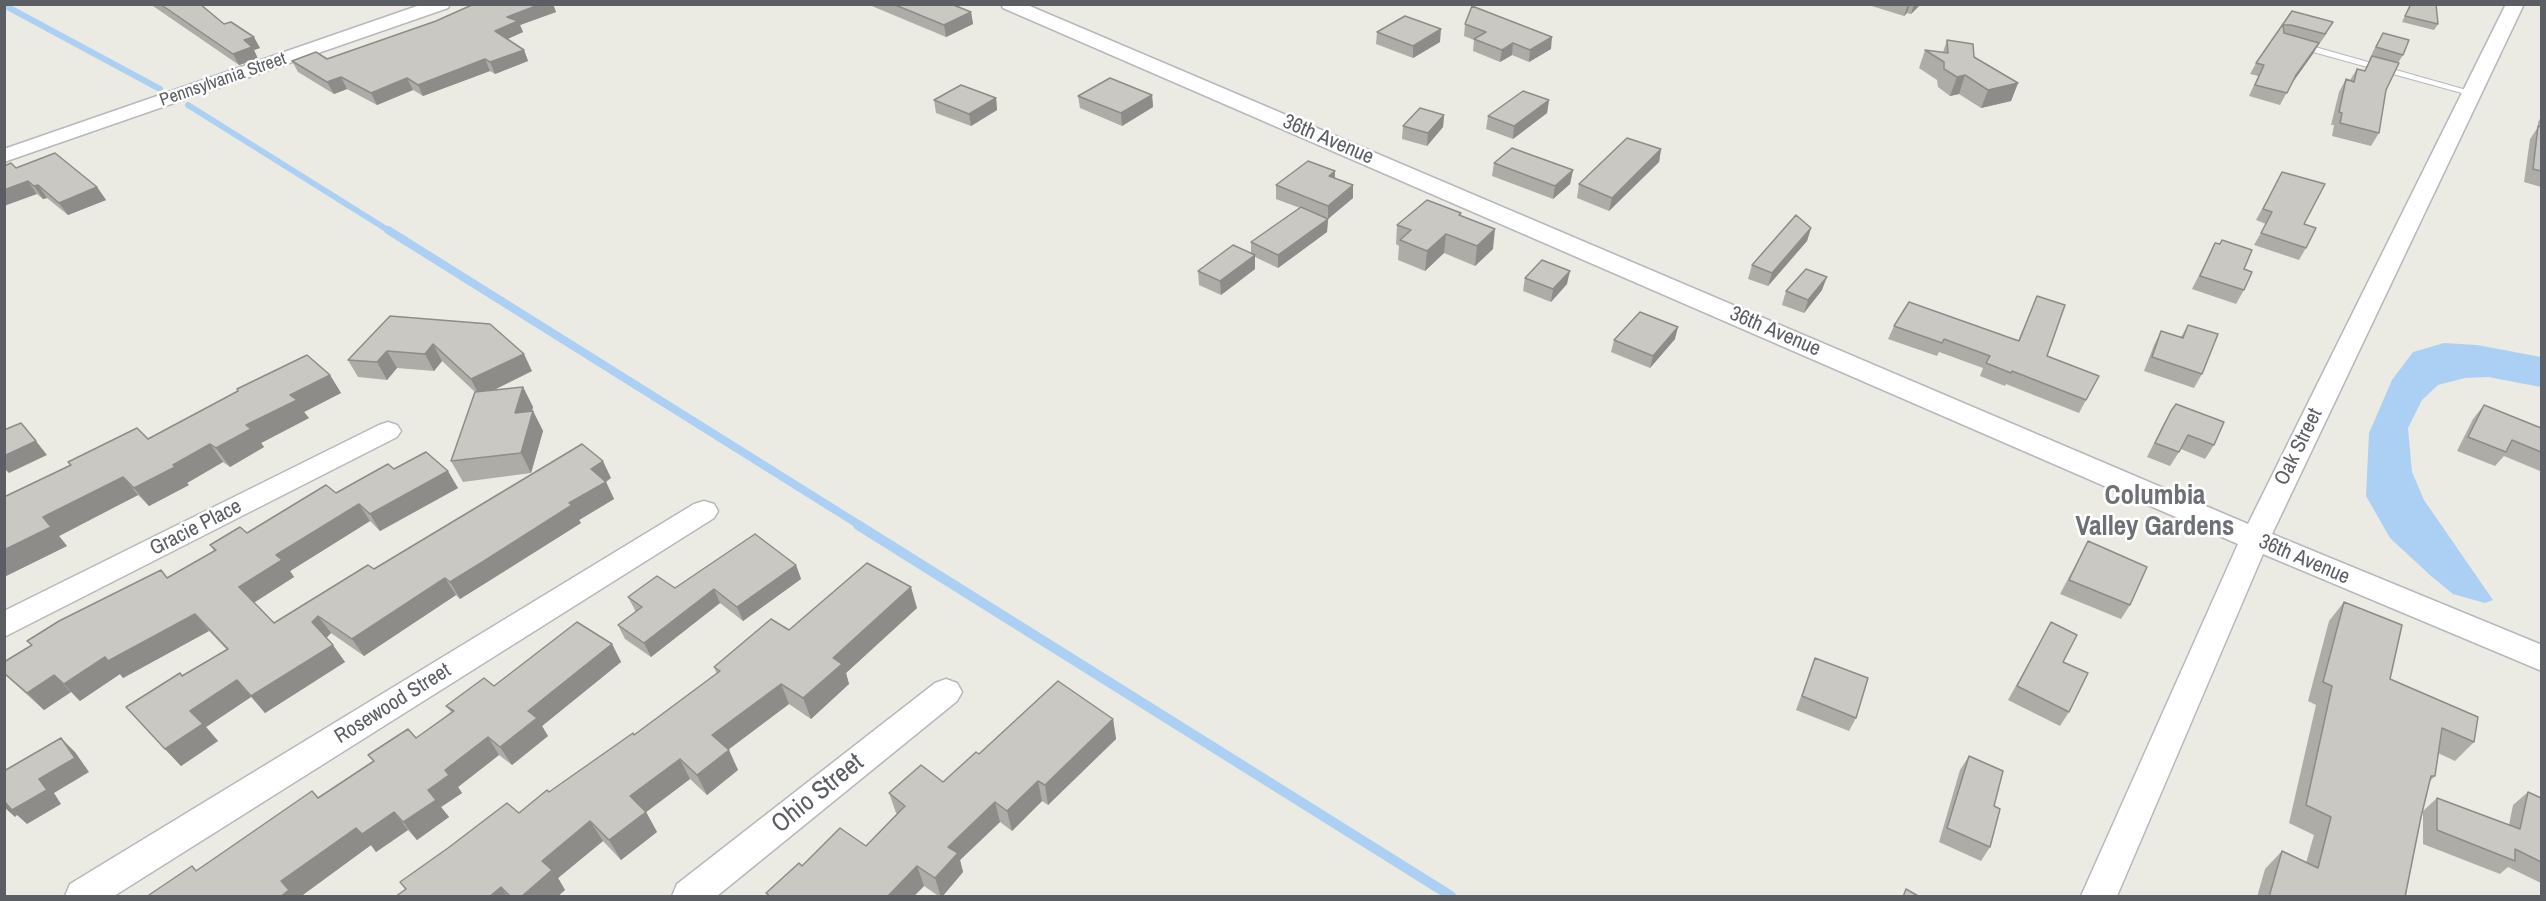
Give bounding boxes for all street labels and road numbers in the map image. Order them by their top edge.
street label: Pennsylvania Street [157,48,289,112]
street label: 36th Avenue [1279,110,1377,170]
street label: 36th Avenue [1726,302,1824,362]
street label: Oak Street [2270,404,2328,490]
street label: Gracie Place [146,494,246,562]
street label: 36th Avenue [2255,530,2353,590]
street label: Rosewood Street [330,658,456,750]
street label: Ohio Street [766,748,870,840]

